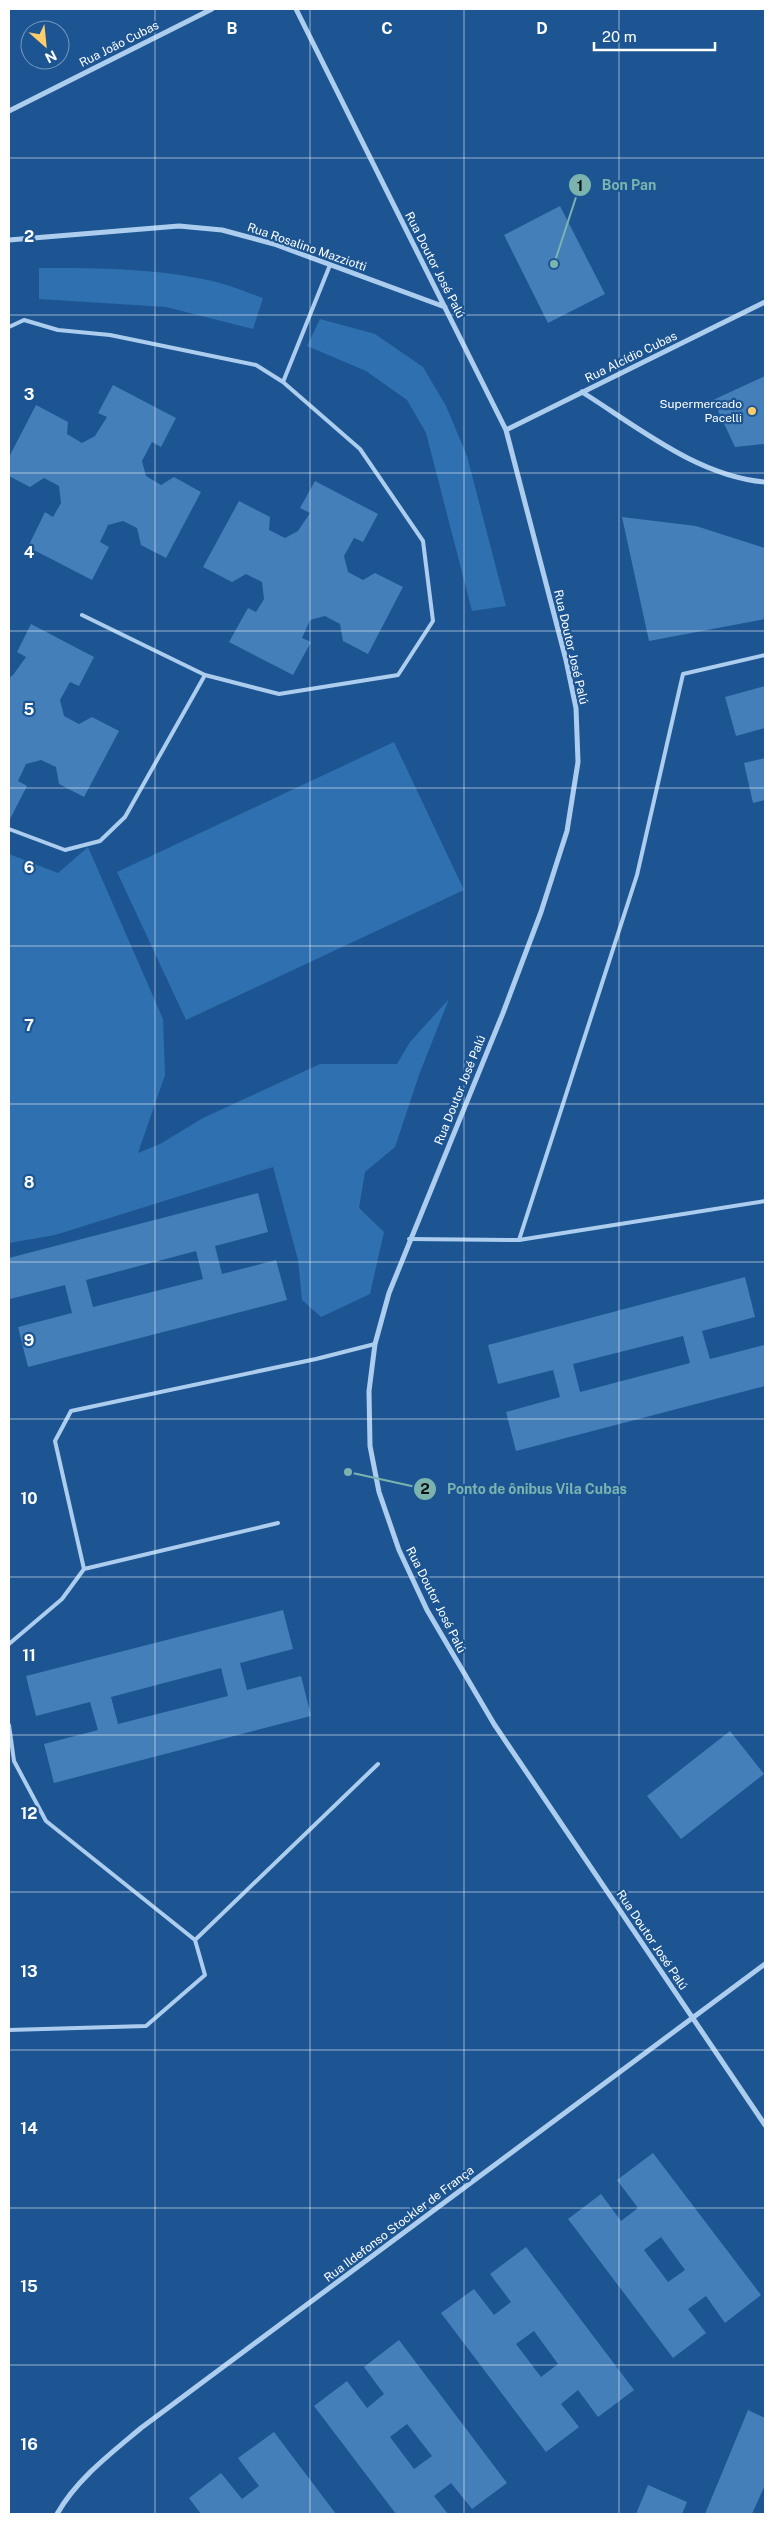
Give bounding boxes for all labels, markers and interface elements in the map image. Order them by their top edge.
street label: Rua João Cubas [77,18,161,70]
text: B [227,19,238,38]
text: C [381,19,393,38]
text: D [536,19,548,38]
north arrow [20,20,70,70]
scale bar [594,20,715,52]
text: 20 m [602,28,637,45]
text: N [42,47,59,66]
callout: Bon Pan [567,171,667,200]
text: 1 [577,177,583,194]
text: Bon Pan [602,177,656,193]
street label: Rua Doutor José Palú [402,210,468,320]
street label: Rua Rosalino Mazziotti [246,220,368,274]
text: 2 [24,227,34,246]
street label: Rua Alcídio Cubas [583,329,679,385]
text: 3 [24,385,34,404]
place label: Supermercado Pacelli [659,397,742,425]
marker: Supermercado Pacelli [746,405,758,417]
text: 4 [24,543,35,562]
street label: Rua Doutor José Palú [551,588,591,706]
text: 5 [24,700,35,719]
text: 6 [24,858,34,877]
text: 7 [24,1016,34,1035]
street label: Rua Doutor José Palú [432,1033,488,1147]
text: 8 [24,1173,35,1192]
text: 9 [24,1331,34,1350]
callout: Ponto de ônibus Vila Cubas [412,1474,638,1503]
text: 2 [420,1480,430,1497]
text: Ponto de ônibus Vila Cubas [447,1481,627,1497]
text: 10 [20,1489,38,1508]
street label: Rua Doutor José Palú [403,1545,469,1655]
text: 11 [22,1646,36,1665]
text: 12 [20,1804,38,1823]
street label: Rua Doutor José Palú [613,1888,691,1993]
text: 13 [20,1962,38,1981]
text: 14 [20,2119,38,2138]
street label: Rua Ildefonso Stockler de França [321,2163,477,2285]
text: 15 [20,2277,38,2296]
text: 16 [20,2435,38,2454]

